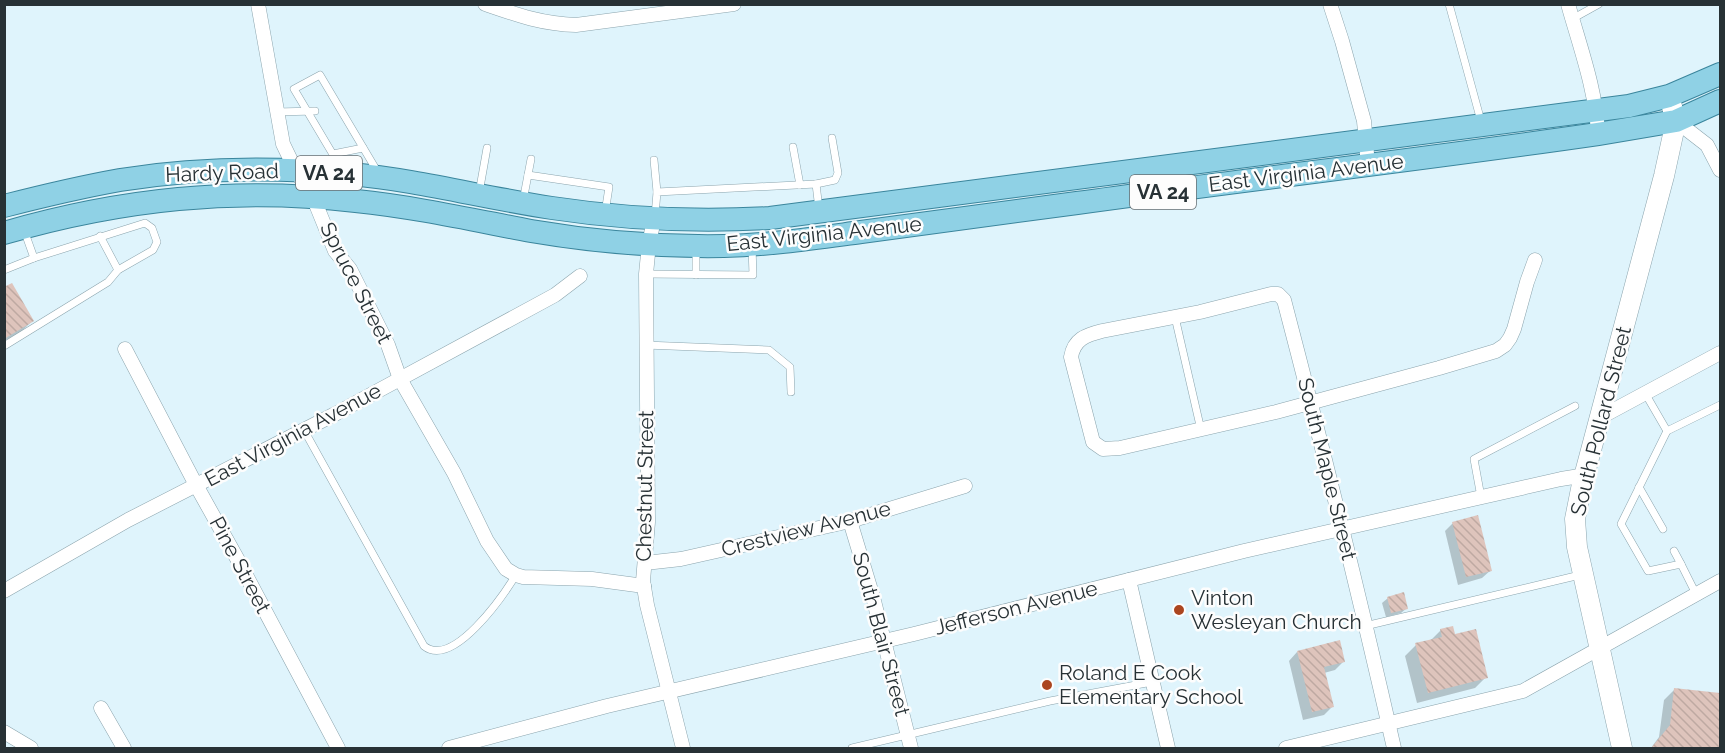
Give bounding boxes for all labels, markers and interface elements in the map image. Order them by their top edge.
street label: East Virginia Avenue [1207,148,1405,197]
road number: VA 24 [296,156,362,190]
street label: Hardy Road [165,158,279,187]
road number: VA 24 [1130,175,1196,209]
street label: East Virginia Avenue [725,211,923,256]
street label: Spruce Street [315,218,398,348]
street label: South Pollard Street [1565,324,1636,518]
street label: South Maple Street [1293,375,1362,562]
street label: East Virginia Avenue [200,377,385,492]
street label: Chestnut Street [631,410,658,562]
street label: Crestview Avenue [719,495,893,562]
street label: Pine Street [205,512,276,617]
street label: South Blair Street [848,549,915,719]
street label: Jefferson Avenue [932,575,1100,640]
place label: Vinton Wesleyan Church [1191,585,1362,634]
marker: Vinton Wesleyan Church [1172,603,1186,617]
place label: Roland E Cook Elementary School [1059,660,1243,709]
marker: Roland E Cook Elementary School [1040,678,1054,692]

